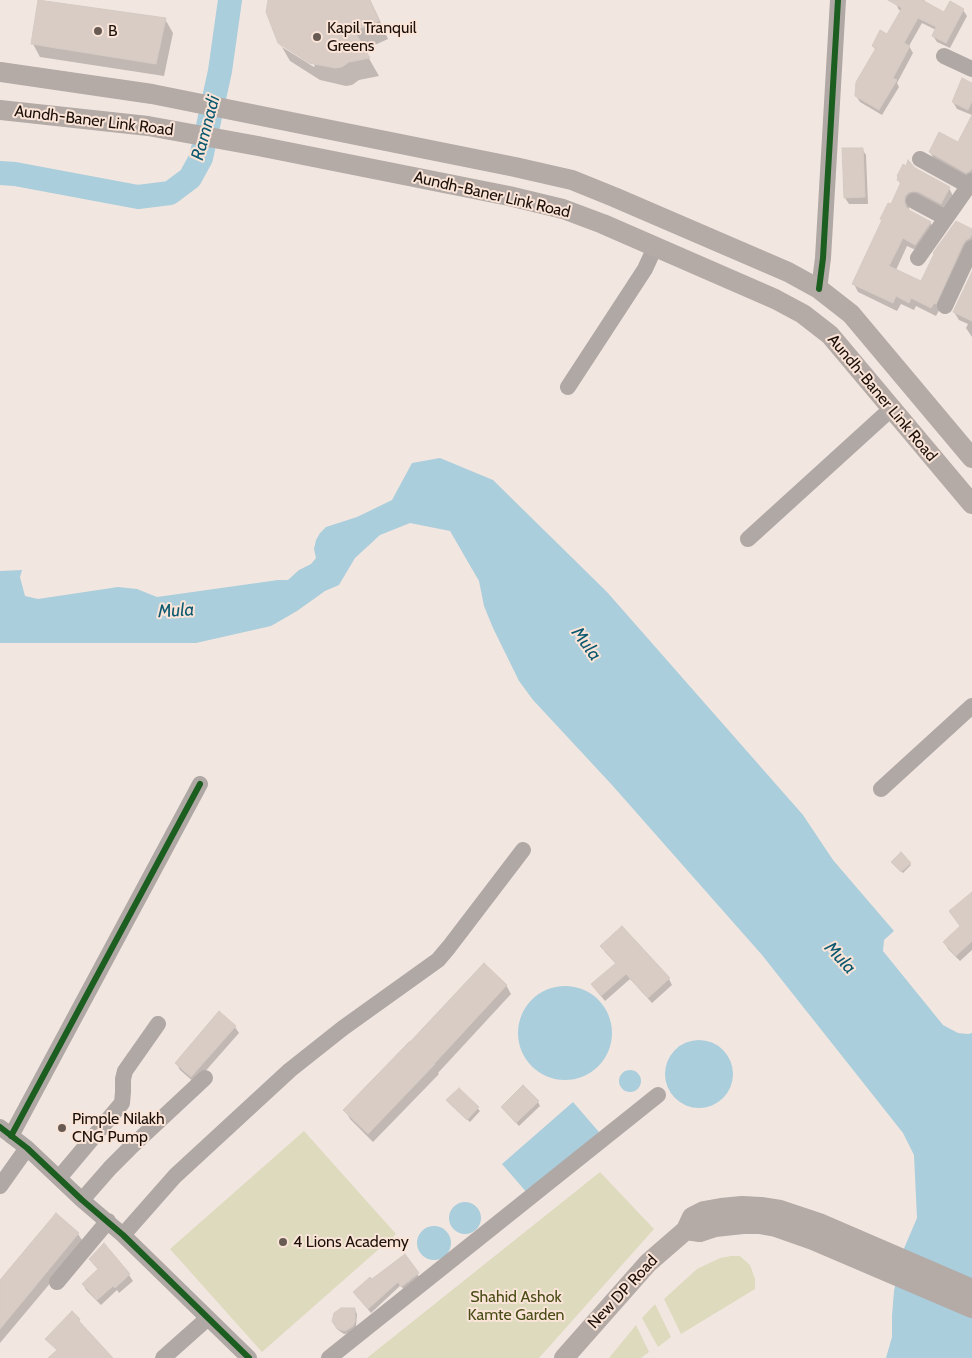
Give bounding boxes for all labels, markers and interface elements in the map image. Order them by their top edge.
place label: Kapil Tranquil Greens [327,18,417,56]
place label: B [108,21,118,41]
marker: B [92,25,104,37]
marker: Kapil Tranquil Greens [311,31,323,43]
water label: Ramnadi [187,93,225,163]
street label: Aundh-Baner Link Road [13,102,175,140]
street label: Aundh-Baner Link Road [412,168,572,222]
street label: Aundh-Baner Link Road [823,330,941,466]
water label: Mula [157,599,195,623]
water label: Mula [567,623,605,665]
water label: Mula [820,937,860,979]
place label: Pimple Nilakh CNG Pump [72,1109,165,1147]
marker: Pimple Nilakh CNG Pump [56,1122,68,1134]
place label: 4 Lions Academy [293,1232,409,1252]
marker: 4 Lions Academy [277,1236,289,1248]
street label: New DP Road [584,1251,662,1333]
park label: Shahid Ashok Kamte Garden [467,1287,565,1325]

